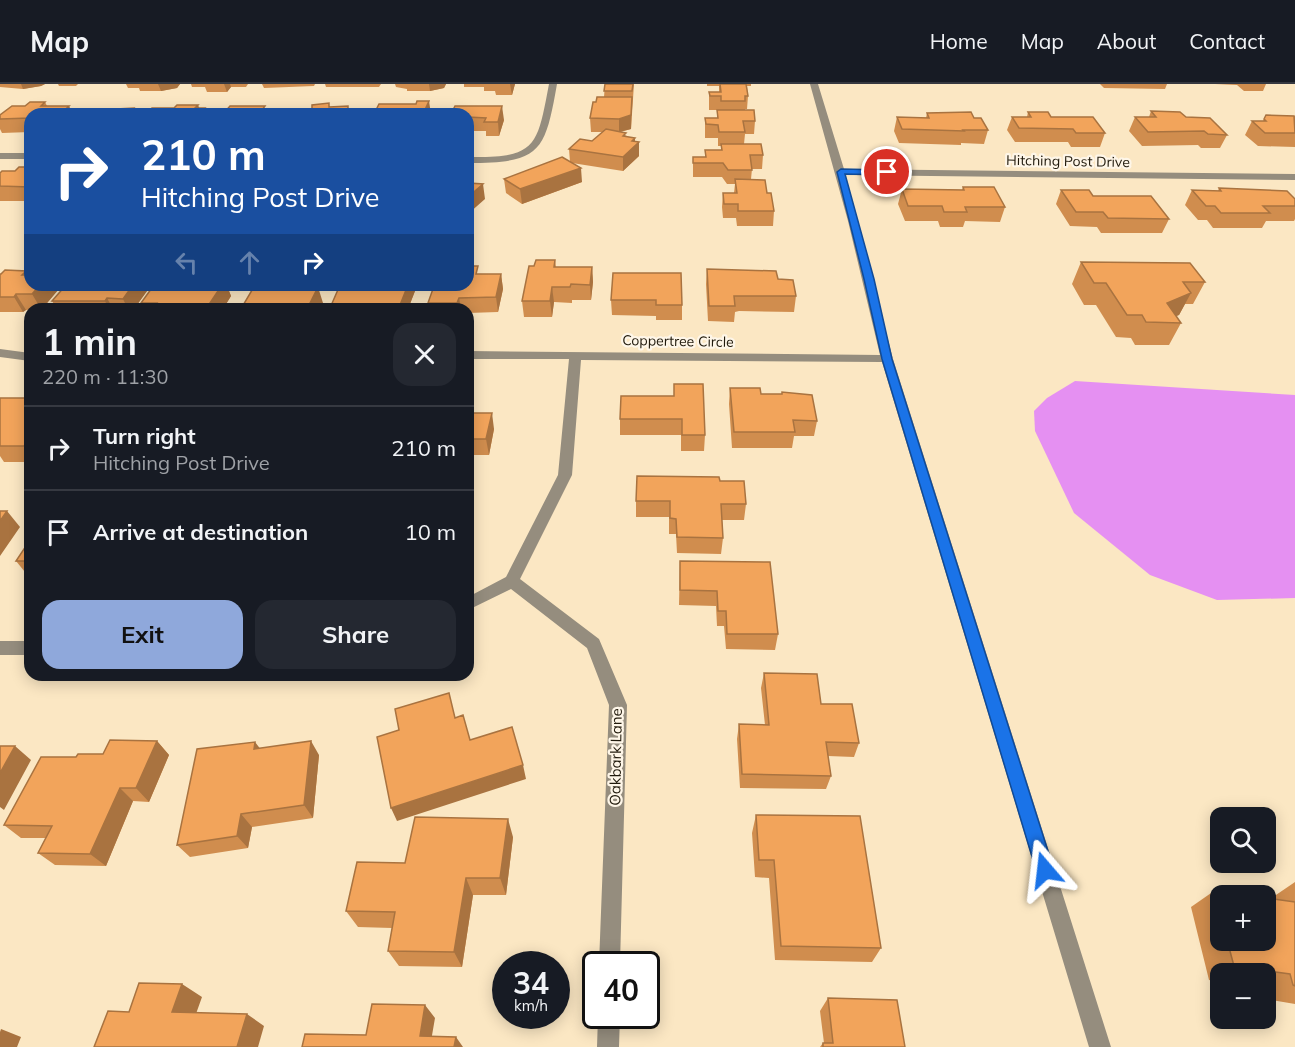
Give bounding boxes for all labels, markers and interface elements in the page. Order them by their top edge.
text: Map [30,24,89,59]
text: Home [930,28,988,54]
text: Map [1021,28,1064,54]
text: About [1097,28,1156,54]
text: Contact [1189,28,1265,54]
text: 210 m [141,128,266,181]
icon: right [42,132,120,210]
pin [861,146,912,197]
street label: Hitching Post Drive [1006,151,1130,171]
icon: arrive [870,155,903,188]
text: Hitching Post Drive [141,180,380,214]
icon: left [170,246,203,279]
icon: ahead [233,246,266,279]
icon: right [296,246,329,279]
text: 1 min [42,319,137,364]
button: close [393,323,456,386]
street label: Coppertree Circle [622,331,734,351]
text: 220 m · 11:30 [42,364,168,389]
text: Turn right [93,422,196,450]
icon: right [42,432,75,465]
text: 210 m [391,434,456,462]
text: Hitching Post Drive [93,450,270,475]
icon: arrive [42,516,75,549]
text: Arrive at destination [93,518,308,546]
text: 10 m [405,518,456,546]
button: Exit [42,600,243,669]
button: Share [255,600,456,669]
street label: Oakbark Lane [605,708,626,806]
map controls [1210,807,1276,1029]
button: search [1210,807,1276,873]
position arrow [1013,838,1077,902]
button: + [1210,885,1276,951]
speed limit sign: 40 [582,951,660,1029]
button: − [1210,963,1276,1029]
text: 34 [513,964,549,1002]
text: km/h [514,996,548,1015]

